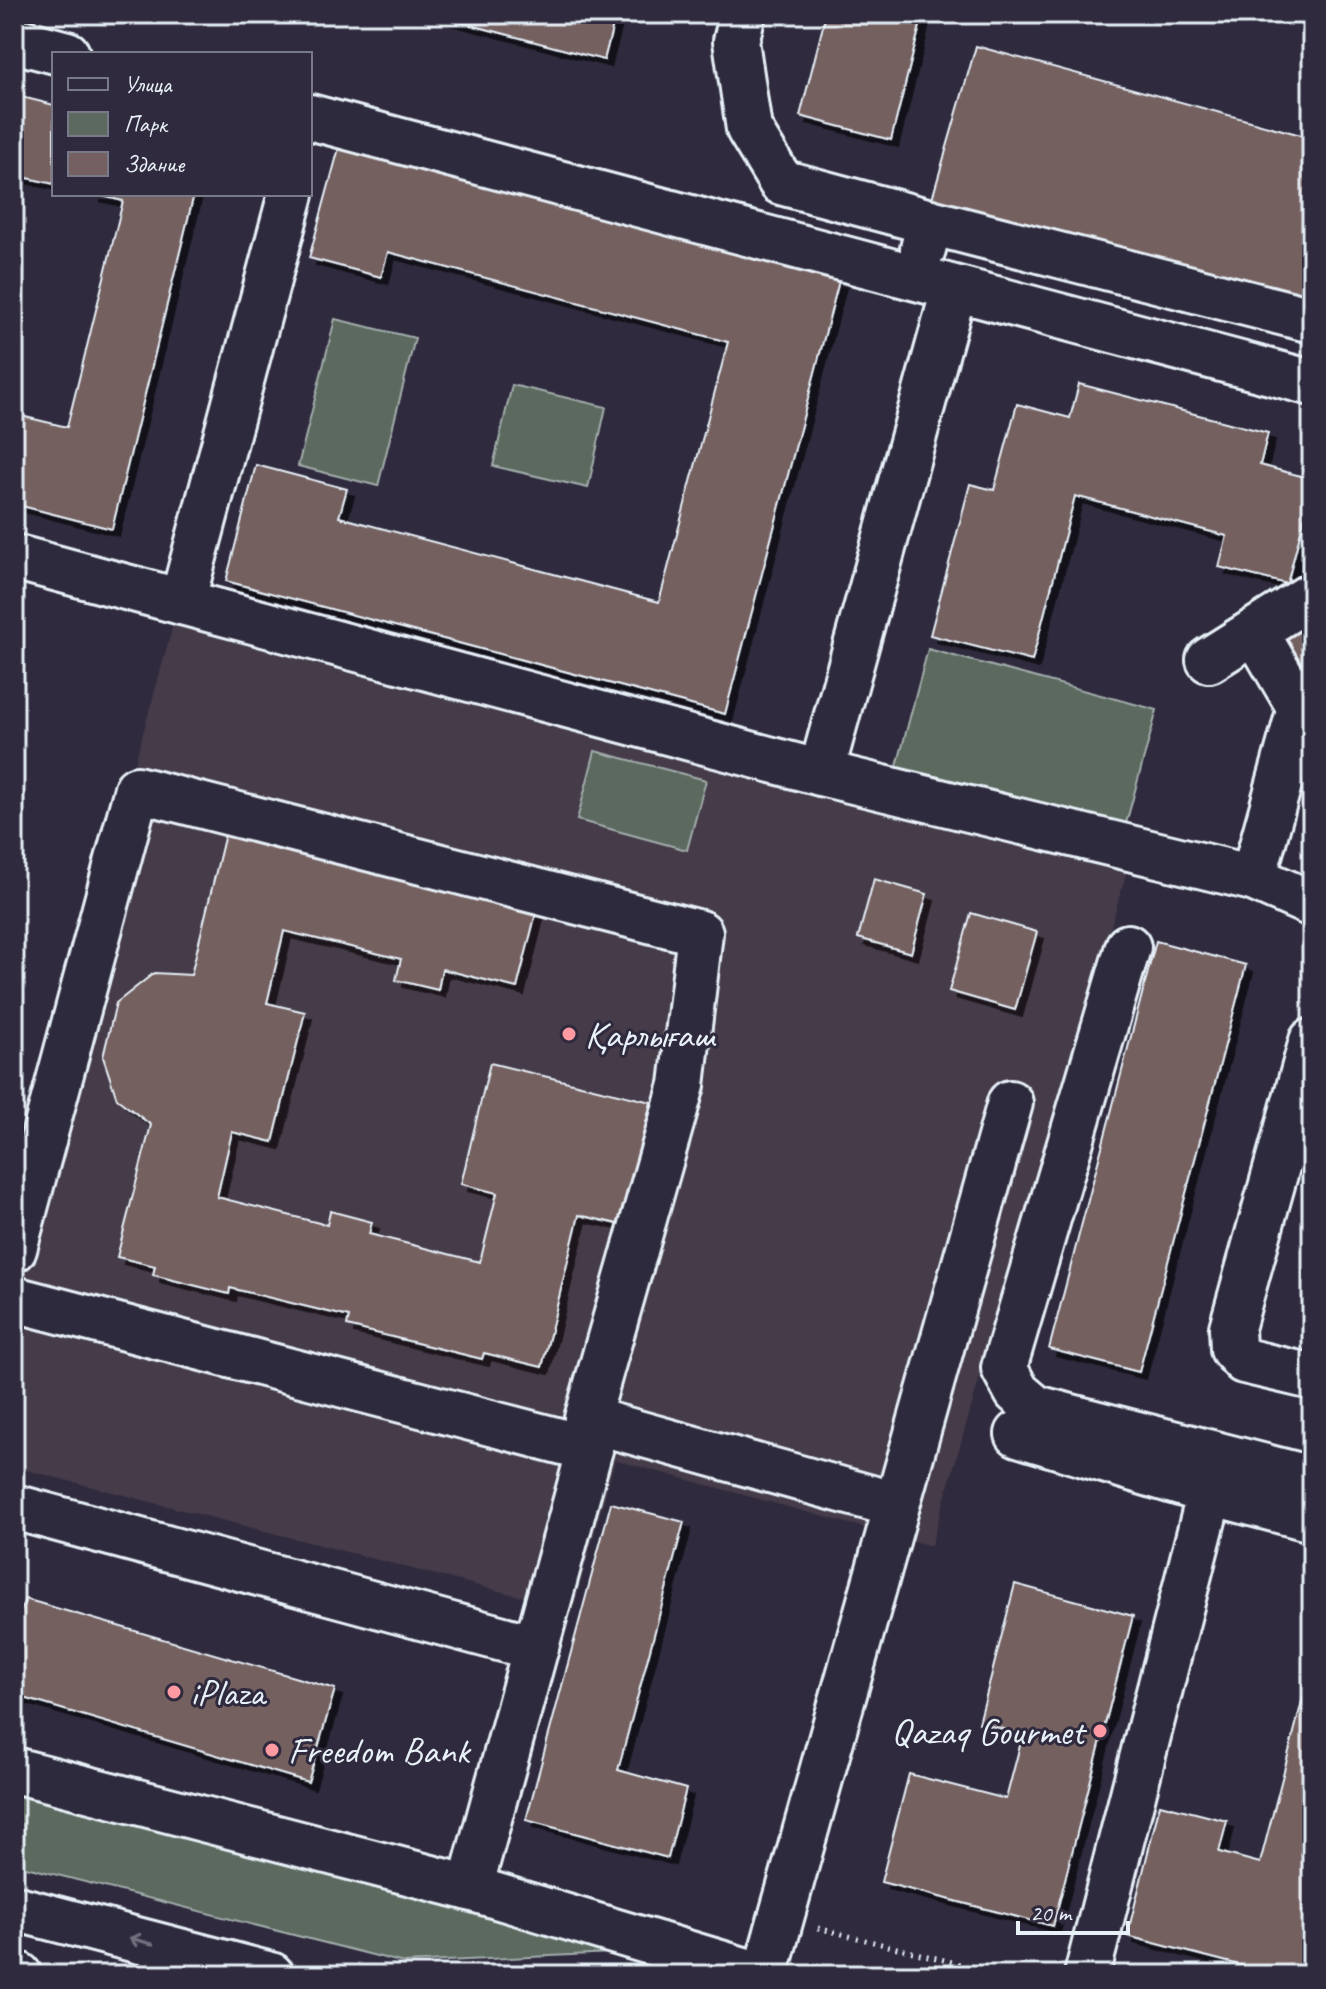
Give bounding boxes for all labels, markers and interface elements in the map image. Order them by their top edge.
legend [52,52,312,196]
text: Улица [124,69,173,99]
text: Парк [124,109,169,139]
text: Здание [124,149,186,179]
place label: Қарлығаш [585,1011,717,1058]
marker: Қарлығаш [560,1025,578,1043]
place label: iPlaza [190,1669,268,1716]
marker: iPlaza [165,1683,183,1701]
place label: Qazaq Gourmet [891,1708,1087,1755]
marker: Qazaq Gourmet [1091,1722,1109,1740]
place label: Freedom Bank [288,1727,472,1774]
marker: Freedom Bank [263,1741,281,1759]
scale bar [1018,1885,1128,1935]
text: 20 m [1030,1898,1073,1928]
one-way arrow [129,1933,155,1948]

